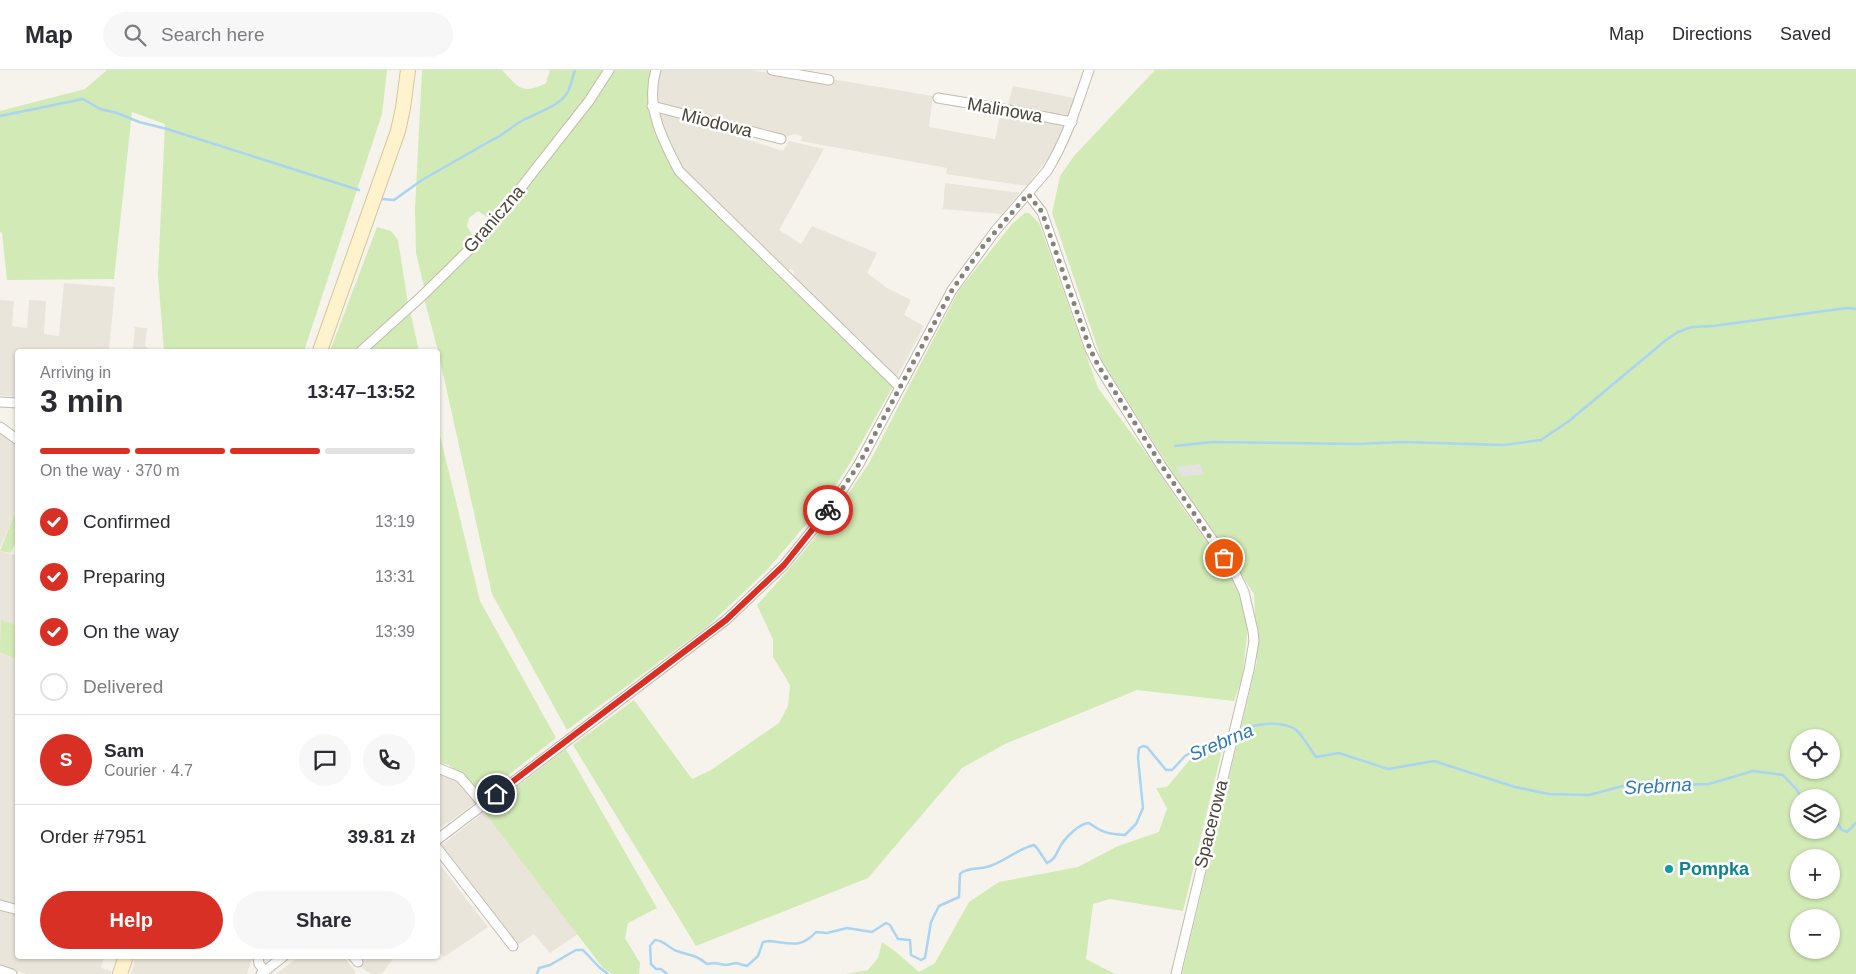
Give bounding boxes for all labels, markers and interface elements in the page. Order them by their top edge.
search box [103,12,453,57]
text: Map [25,21,73,48]
icon: search [121,21,149,49]
text: Search here [161,24,265,45]
text: Map [1609,24,1644,44]
text: Directions [1672,24,1752,44]
text: Saved [1780,24,1831,44]
street label: Malinowa [966,94,1045,127]
street label: Miodowa [680,105,755,142]
street label: Graniczna [460,181,529,257]
text: Arriving in [40,364,111,381]
text: 13:47–13:52 [307,381,415,402]
text: 3 min [40,383,124,419]
text: On the way · 370 m [40,462,180,479]
courier [803,485,853,535]
icon: bike [814,496,842,524]
icon: check [40,508,68,536]
text: Confirmed [83,511,171,532]
text: 13:19 [375,513,415,530]
pin [1203,537,1245,579]
icon: bag [1210,544,1238,572]
icon: check [40,563,68,591]
text: Preparing [83,566,165,587]
text: 13:31 [375,568,415,585]
icon: check [40,618,68,646]
text: On the way [83,621,179,642]
text: 13:39 [375,623,415,640]
text: Delivered [83,676,163,697]
water label: Srebrna [1186,719,1256,765]
map controls [1790,729,1840,959]
button: locate [1790,729,1840,779]
button: chat [299,734,351,786]
button: phone [363,734,415,786]
text: Sam [104,740,144,761]
text: S [60,749,72,770]
text: Courier · 4.7 [104,762,193,779]
pin [475,773,517,815]
water label: Srebrna [1624,774,1692,798]
street label: Spacerowa [1190,777,1232,870]
icon: home [482,780,510,808]
button: layers [1790,789,1840,839]
text: Order #7951 [40,826,147,847]
text: 39.81 zł [347,826,415,847]
button: + [1790,849,1840,899]
place label: Pompka [1679,859,1750,879]
marker: Pompka [1663,863,1675,875]
button: Help [40,891,223,949]
button: Share [233,891,415,949]
button: − [1790,909,1840,959]

